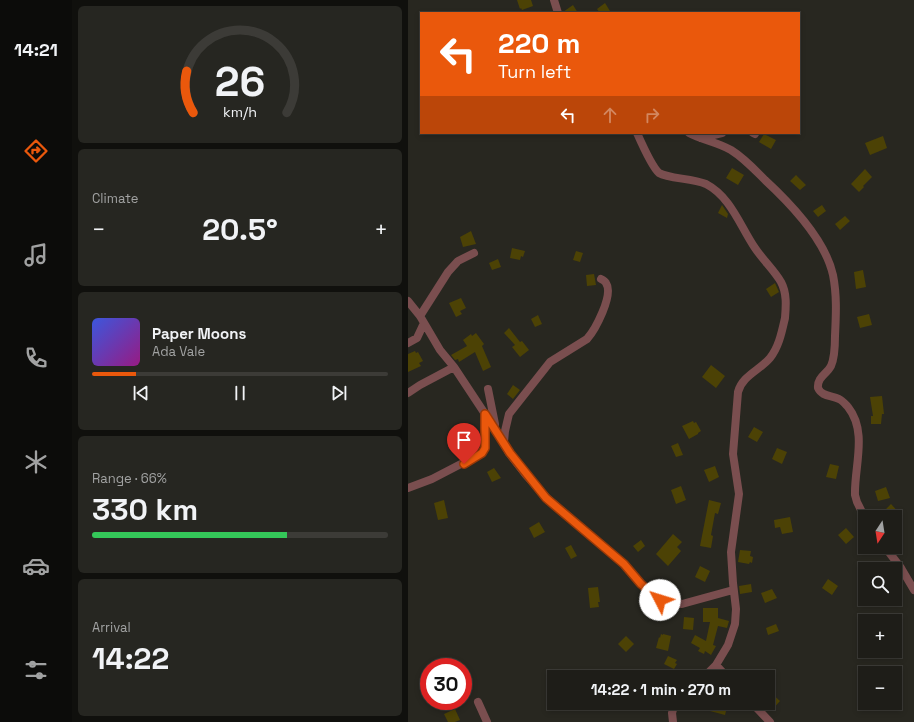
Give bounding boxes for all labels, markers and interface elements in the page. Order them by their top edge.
text: 220 m [498,25,580,61]
icon: left [432,28,484,80]
text: 14:21 [14,38,58,61]
text: 26 [215,54,265,107]
text: Turn left [498,60,571,83]
text: km/h [223,102,257,120]
icon: left [557,104,579,126]
icon: ahead [599,104,621,126]
icon: right [641,104,663,126]
icon: directions [22,137,50,165]
text: Climate [92,190,138,207]
text: 20.5° [202,210,278,249]
text: − [92,215,106,243]
text: + [374,215,388,243]
icon: music [22,241,50,269]
text: Paper Moons [152,324,246,343]
text: Ada Vale [152,343,205,360]
icon: phone [22,344,50,372]
icon: previous [130,382,152,404]
icon: pause [229,382,251,404]
icon: next [328,382,350,404]
pin [447,423,481,464]
icon: arrive [453,429,475,451]
icon: climate [22,448,50,476]
text: Range · 66% [92,470,167,487]
text: 330 km [92,490,198,529]
north arrow [858,510,902,554]
map controls [858,510,902,710]
icon: car [22,552,50,580]
button: search [858,562,902,606]
position arrow [639,579,681,621]
button: + [858,614,902,658]
text: Arrival [92,619,131,636]
text: 14:22 [92,639,169,678]
icon: filters [22,656,50,684]
speed limit sign: 30 [420,658,472,710]
button: − [858,666,902,710]
text: 14:22 · 1 min · 270 m [591,680,731,699]

